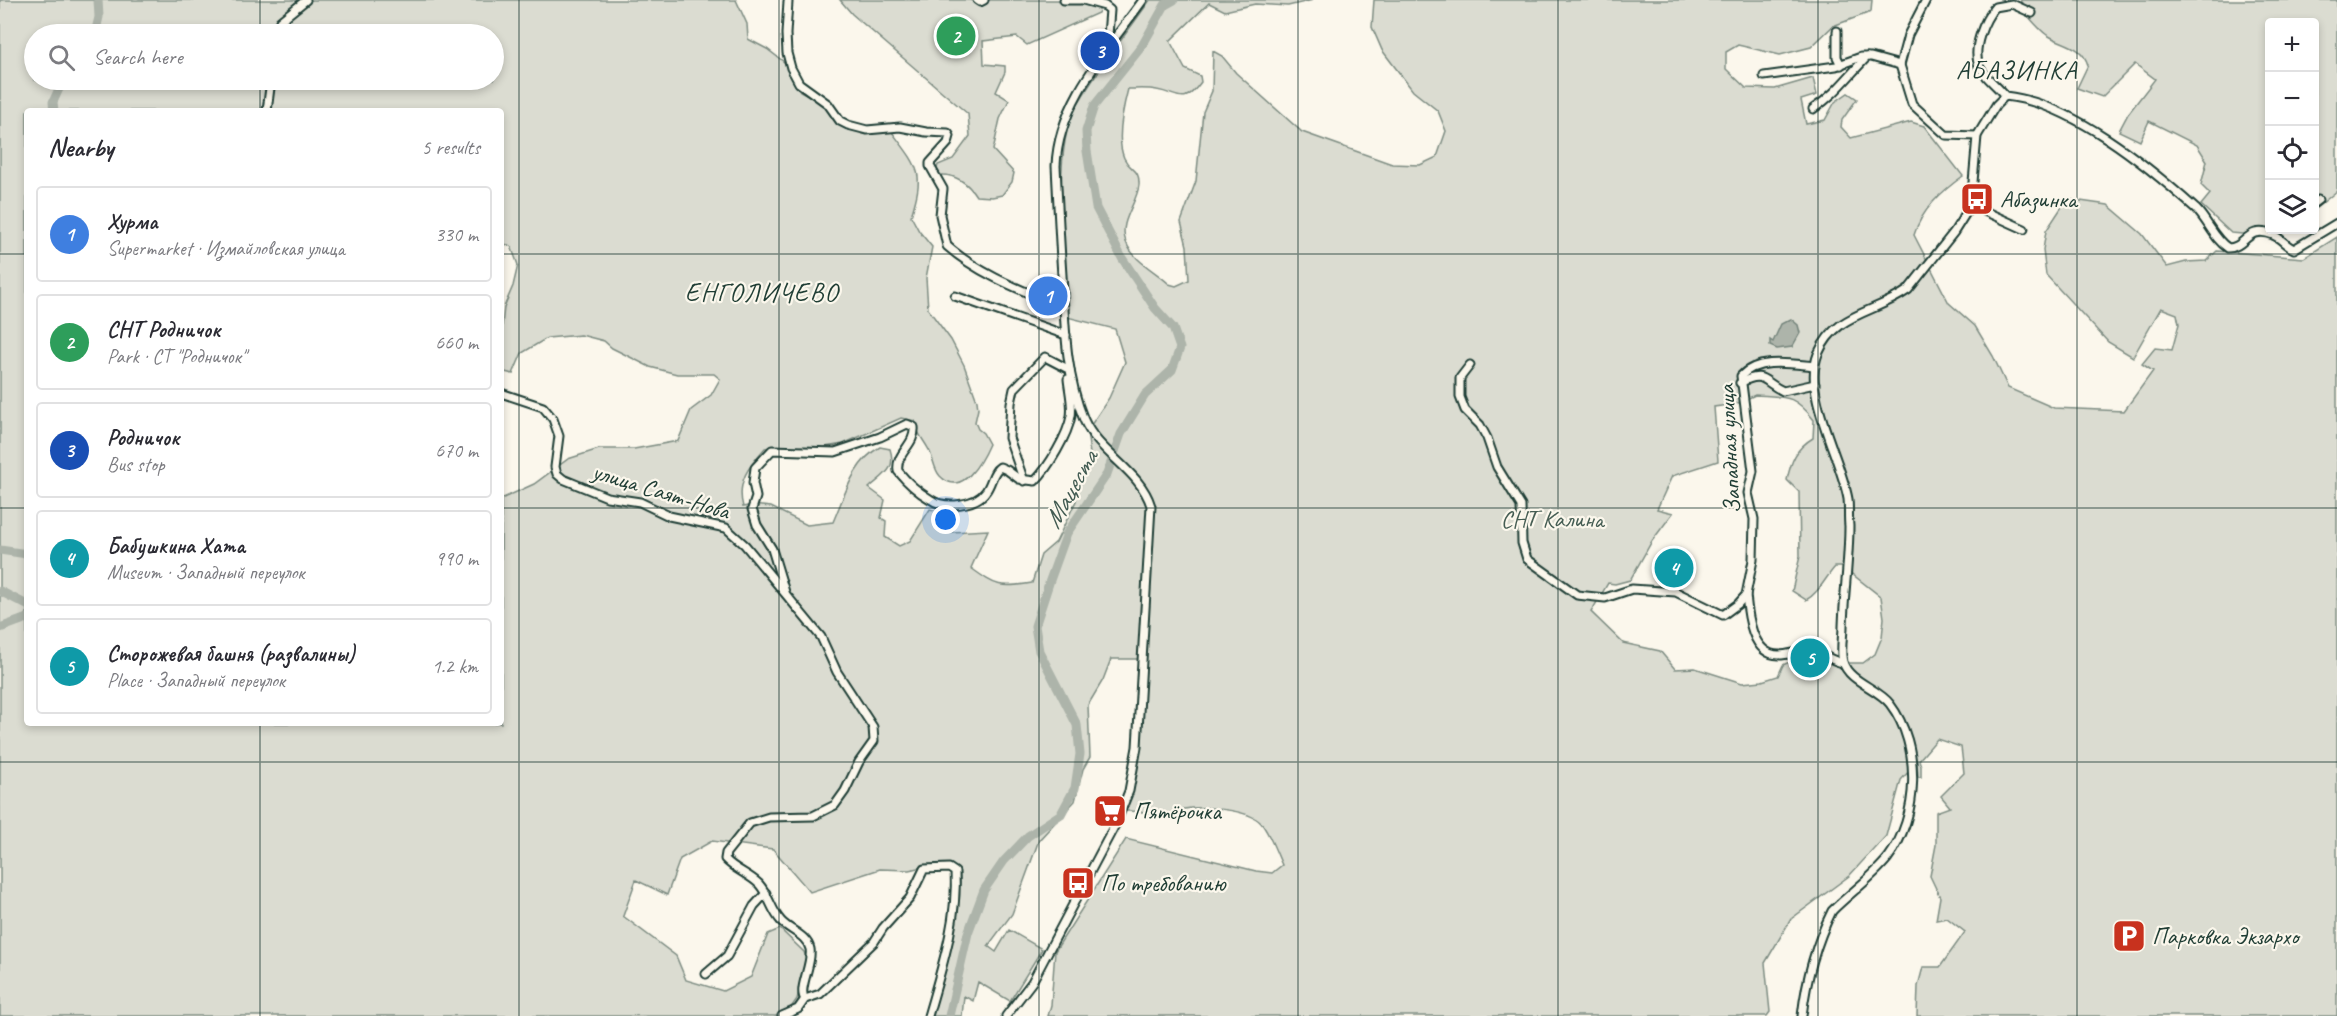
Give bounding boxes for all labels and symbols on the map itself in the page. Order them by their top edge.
pin: 2 [936,14,976,58]
pin: 3 [1080,28,1120,74]
district label: АБАЗИНКА [1956,54,2078,87]
bus stop icon: Абазинка [1959,181,1995,217]
place label: Абазинка [2000,184,2079,214]
pin: 1 [1028,274,1068,318]
district label: ЕНГОЛИЧЕВО [685,276,841,309]
street label: Западная улица [1711,382,1747,514]
water label: Мацеста [1036,442,1107,534]
street label: улица Саят-Нова [587,455,734,526]
park label: СНТ Калина [1501,504,1606,534]
your location [931,505,960,534]
pin: 4 [1654,546,1694,590]
pin: 5 [1790,636,1830,680]
supermarket icon: Пятёрочка [1092,793,1128,829]
place label: Пятёрочка [1133,796,1222,826]
bus stop icon: По требованию [1060,865,1096,901]
place label: По требованию [1101,868,1227,898]
parking icon: Парковка Экзархо [2111,918,2147,954]
place label: Парковка Экзархо [2152,921,2301,951]

